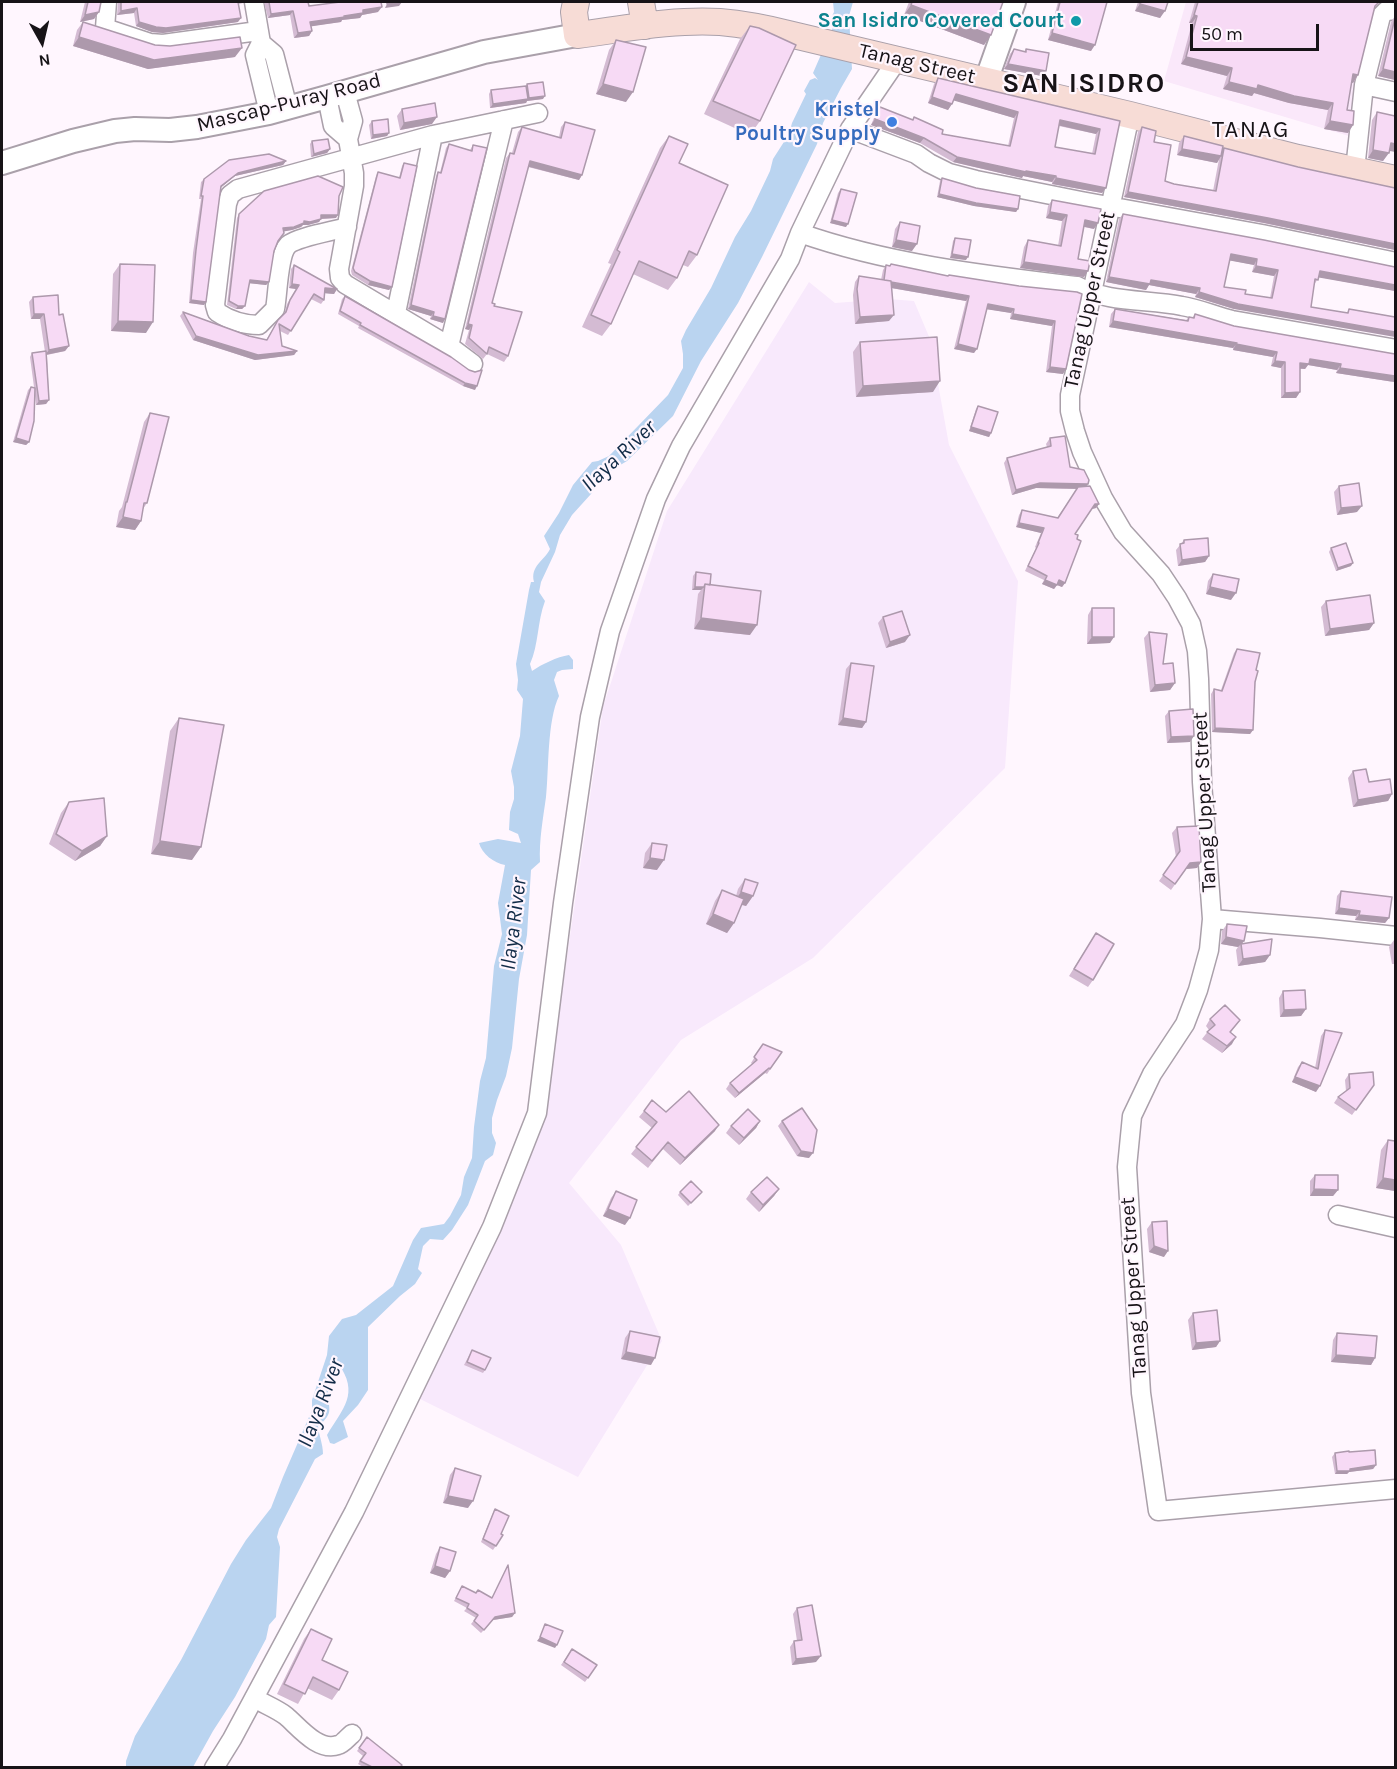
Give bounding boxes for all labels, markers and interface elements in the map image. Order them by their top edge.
place label: San Isidro Covered Court [818,8,1064,34]
north arrow [12,12,72,72]
scale bar [1193,12,1322,50]
marker: San Isidro Covered Court [1069,14,1083,28]
text: 50 m [1201,23,1243,45]
street label: Tanag Street [856,38,978,90]
text: N [38,50,52,71]
street label: Mascap-Puray Road [194,68,384,138]
district label: SAN ISIDRO [1002,68,1166,100]
place label: Kristel Poultry Supply [735,97,880,147]
marker: Kristel Poultry Supply [885,115,899,129]
district label: TANAG [1212,116,1290,144]
street label: Tanag Upper Street [1059,209,1121,391]
water label: Ilaya River [576,415,662,497]
street label: Tanag Upper Street [1188,711,1222,893]
water label: Ilaya River [495,876,533,972]
street label: Tanag Upper Street [1115,1196,1153,1378]
water label: Ilaya River [292,1355,350,1451]

